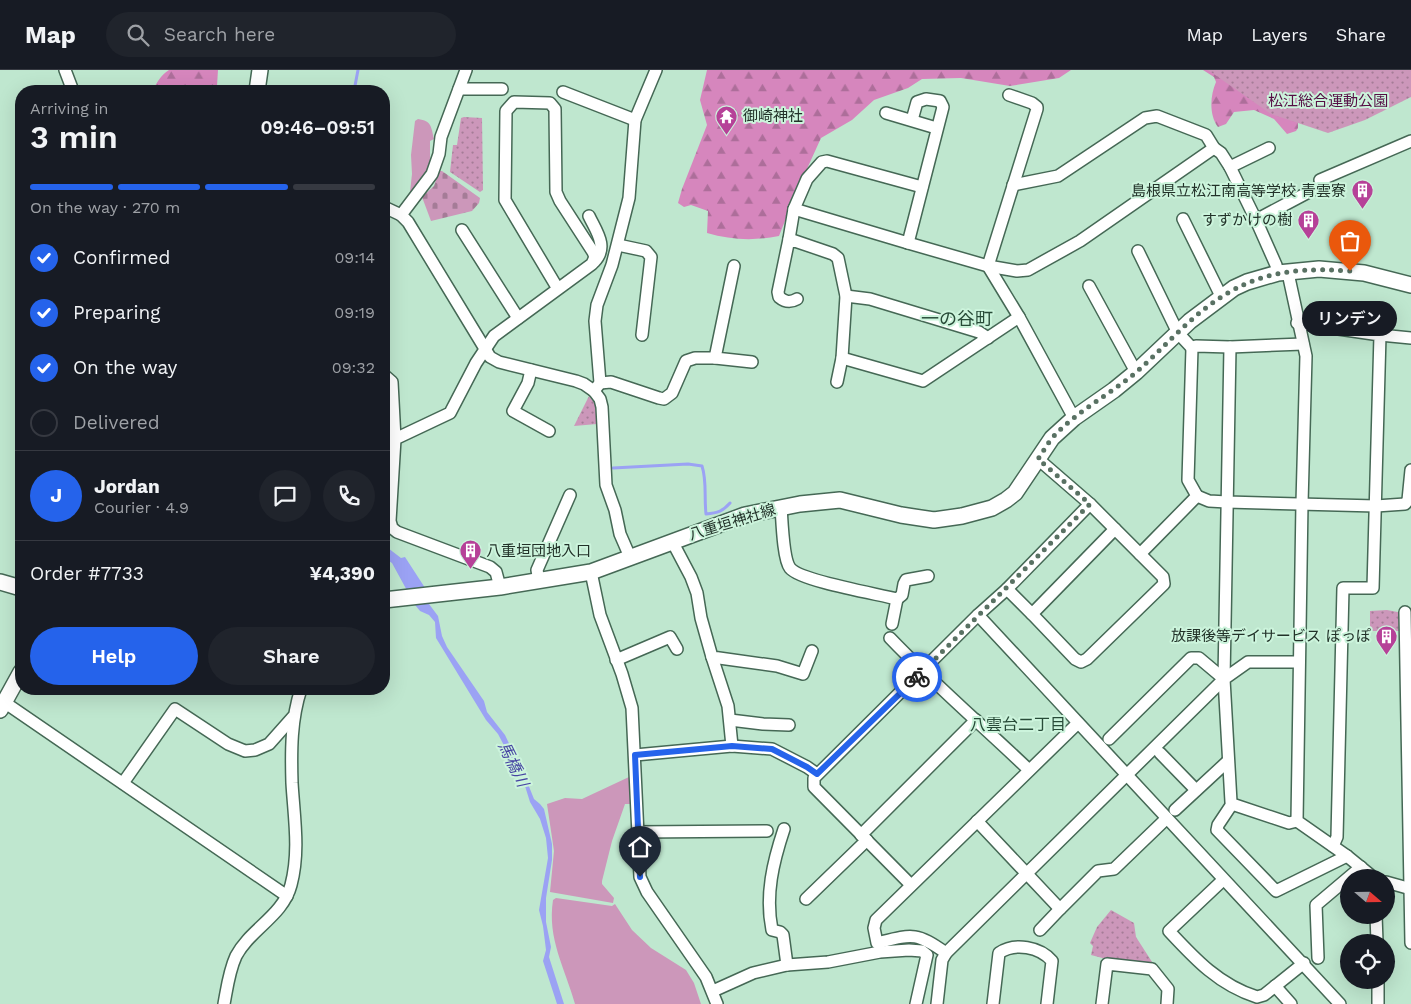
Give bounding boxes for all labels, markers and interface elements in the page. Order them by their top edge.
search box [106,12,456,57]
text: Map [25,21,76,49]
icon: search [124,21,152,49]
text: Search here [164,23,275,46]
text: Map [1186,24,1223,45]
text: Layers [1251,24,1308,45]
text: Share [1336,24,1386,45]
park label: 松江総合運動公園 [1268,92,1388,110]
text: Arriving in [30,99,108,118]
temple icon: 御崎神社 [715,104,739,135]
place label: 御崎神社 [743,107,803,125]
text: 09:46–09:51 [260,116,375,139]
text: 3 min [30,118,118,156]
building icon: 島根県立松江南高等学校 青雲寮 [1350,179,1374,210]
place label: 島根県立松江南高等学校 青雲寮 [1131,182,1346,200]
text: On the way · 270 m [30,198,180,217]
building icon: すずかけの樹 [1296,208,1320,239]
place label: すずかけの樹 [1202,211,1292,229]
pin [1329,220,1371,271]
icon: bag [1336,227,1364,255]
icon: check [30,244,58,272]
text: Confirmed [73,246,170,269]
text: 09:14 [334,248,375,267]
icon: check [30,299,58,327]
text: Preparing [73,301,160,324]
callout: リンデン [1302,301,1398,336]
text: 09:19 [334,303,375,322]
district label: 一の谷町 [921,308,993,329]
text: リンデン [1317,309,1382,328]
icon: check [30,354,58,382]
text: On the way [73,356,177,379]
text: 09:32 [332,358,375,377]
text: Delivered [73,411,160,434]
button: chat [259,470,311,522]
button: phone [323,470,375,522]
text: Jordan [94,475,160,498]
text: J [50,484,62,507]
text: Courier · 4.9 [94,498,189,517]
street label: 八重垣神社線 [686,500,778,544]
building icon: 八重垣団地入口 [458,539,482,570]
place label: 八重垣団地入口 [486,542,591,560]
text: Order #7733 [30,562,144,585]
text: ¥4,390 [309,562,375,585]
building icon: 放課後等デイサービス ぽっぽ [1375,624,1399,655]
button: Help [30,627,198,685]
button: Share [208,627,375,685]
place label: 放課後等デイサービス ぽっぽ [1171,627,1371,645]
courier [892,652,942,702]
icon: bike [903,663,931,691]
district label: 八雲台二丁目 [970,715,1066,734]
water label: 馬橋川 [494,738,533,792]
pin [619,826,661,877]
icon: home [626,833,654,861]
north arrow [1340,869,1395,924]
map controls [1340,869,1395,989]
button: locate [1340,934,1395,989]

